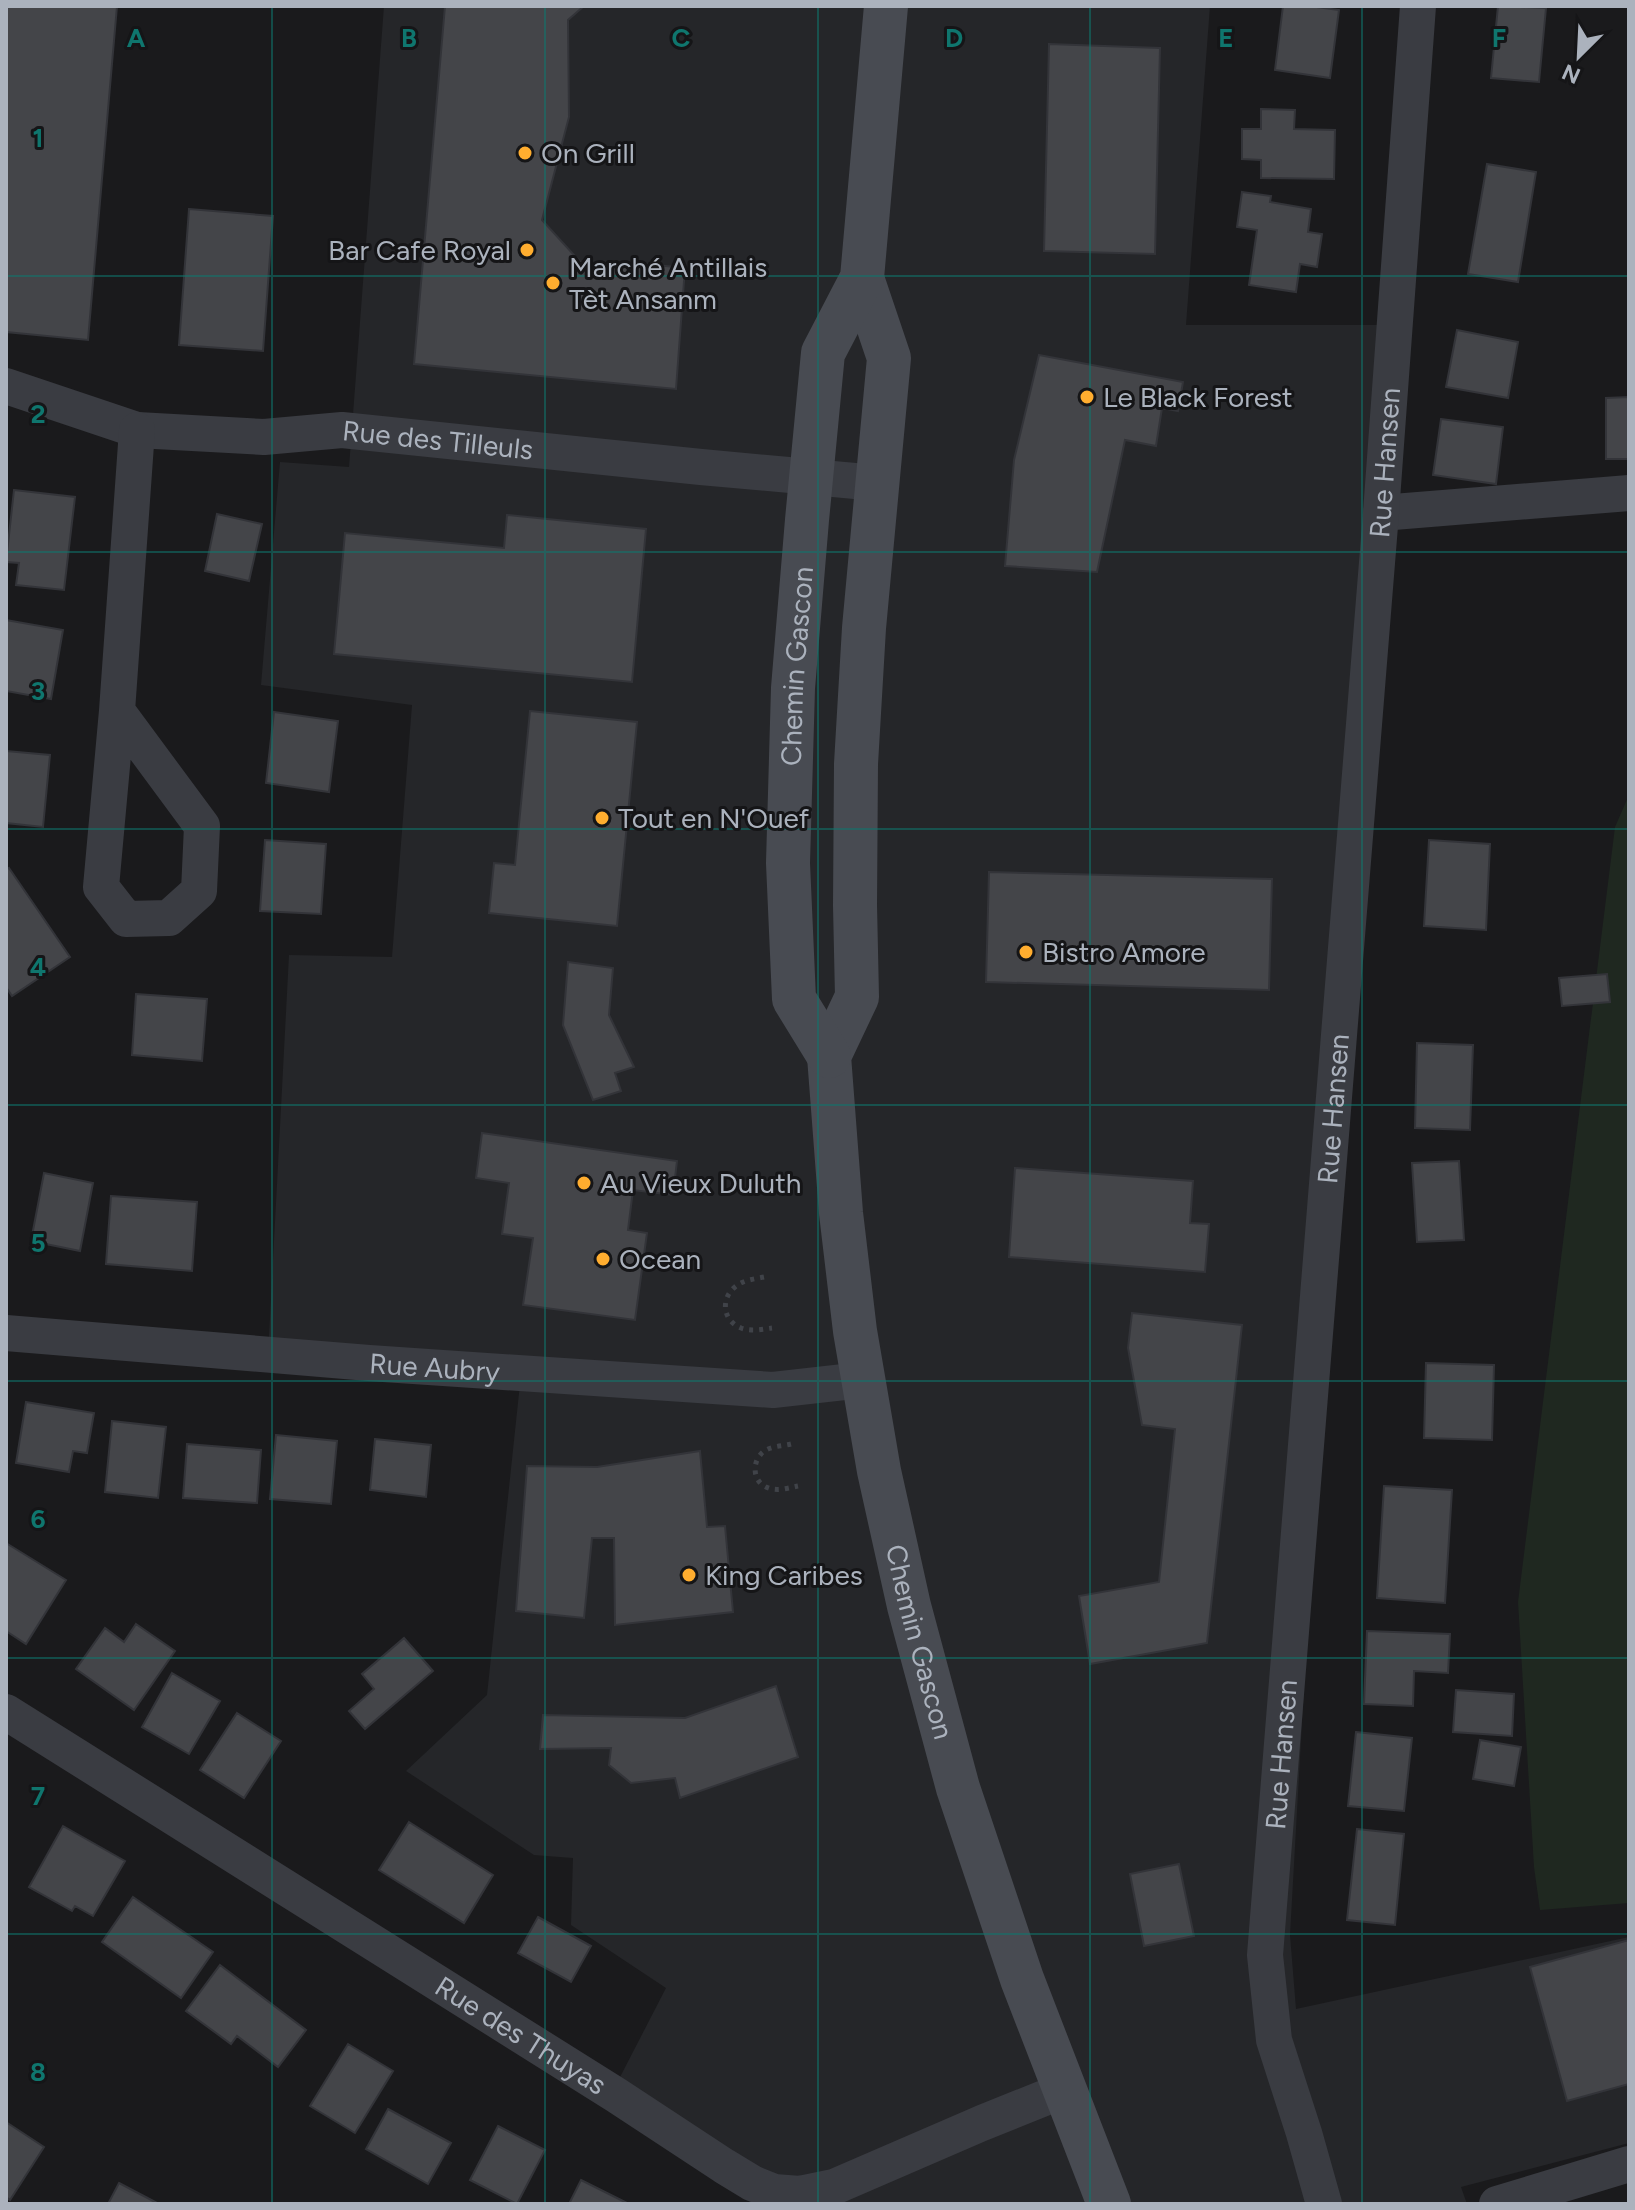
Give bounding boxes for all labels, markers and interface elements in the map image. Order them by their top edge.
north arrow [1539,16,1619,96]
text: A [127,22,146,54]
text: B [401,22,417,54]
text: C [672,22,691,54]
text: D [945,22,963,54]
text: E [1218,22,1234,54]
text: F [1492,22,1506,54]
text: N [1558,58,1584,90]
text: 1 [33,122,43,154]
place label: On Grill [541,136,635,170]
marker: On Grill [516,144,534,162]
place label: Bar Cafe Royal [328,233,511,267]
marker: Bar Cafe Royal [518,241,536,259]
place label: Marché Antillais Tèt Ansanm [569,250,767,316]
marker: Marché Antillais Tèt Ansanm [544,274,562,292]
place label: Le Black Forest [1103,380,1293,414]
street label: Rue Hansen [1362,387,1407,539]
marker: Le Black Forest [1078,388,1096,406]
text: 2 [30,398,46,430]
street label: Rue des Tilleuls [341,413,535,467]
street label: Chemin Gascon [774,565,820,766]
text: 3 [31,675,45,707]
place label: Tout en N'Ouef [618,801,810,835]
marker: Tout en N'Ouef [593,809,611,827]
place label: Bistro Amore [1042,935,1206,969]
marker: Bistro Amore [1017,943,1035,961]
text: 4 [30,951,46,983]
street label: Rue Hansen [1310,1032,1356,1185]
place label: Au Vieux Duluth [600,1166,801,1200]
marker: Au Vieux Duluth [575,1174,593,1192]
text: 5 [30,1227,46,1259]
place label: Ocean [619,1242,701,1276]
marker: Ocean [594,1250,612,1268]
street label: Rue Aubry [368,1346,501,1389]
text: 6 [30,1503,46,1535]
street label: Chemin Gascon [879,1541,961,1743]
place label: King Caribes [705,1558,863,1592]
marker: King Caribes [680,1566,698,1584]
street label: Rue Hansen [1258,1678,1304,1831]
text: 7 [31,1780,45,1812]
street label: Rue des Thuyas [429,1969,613,2102]
text: 8 [30,2056,46,2088]

